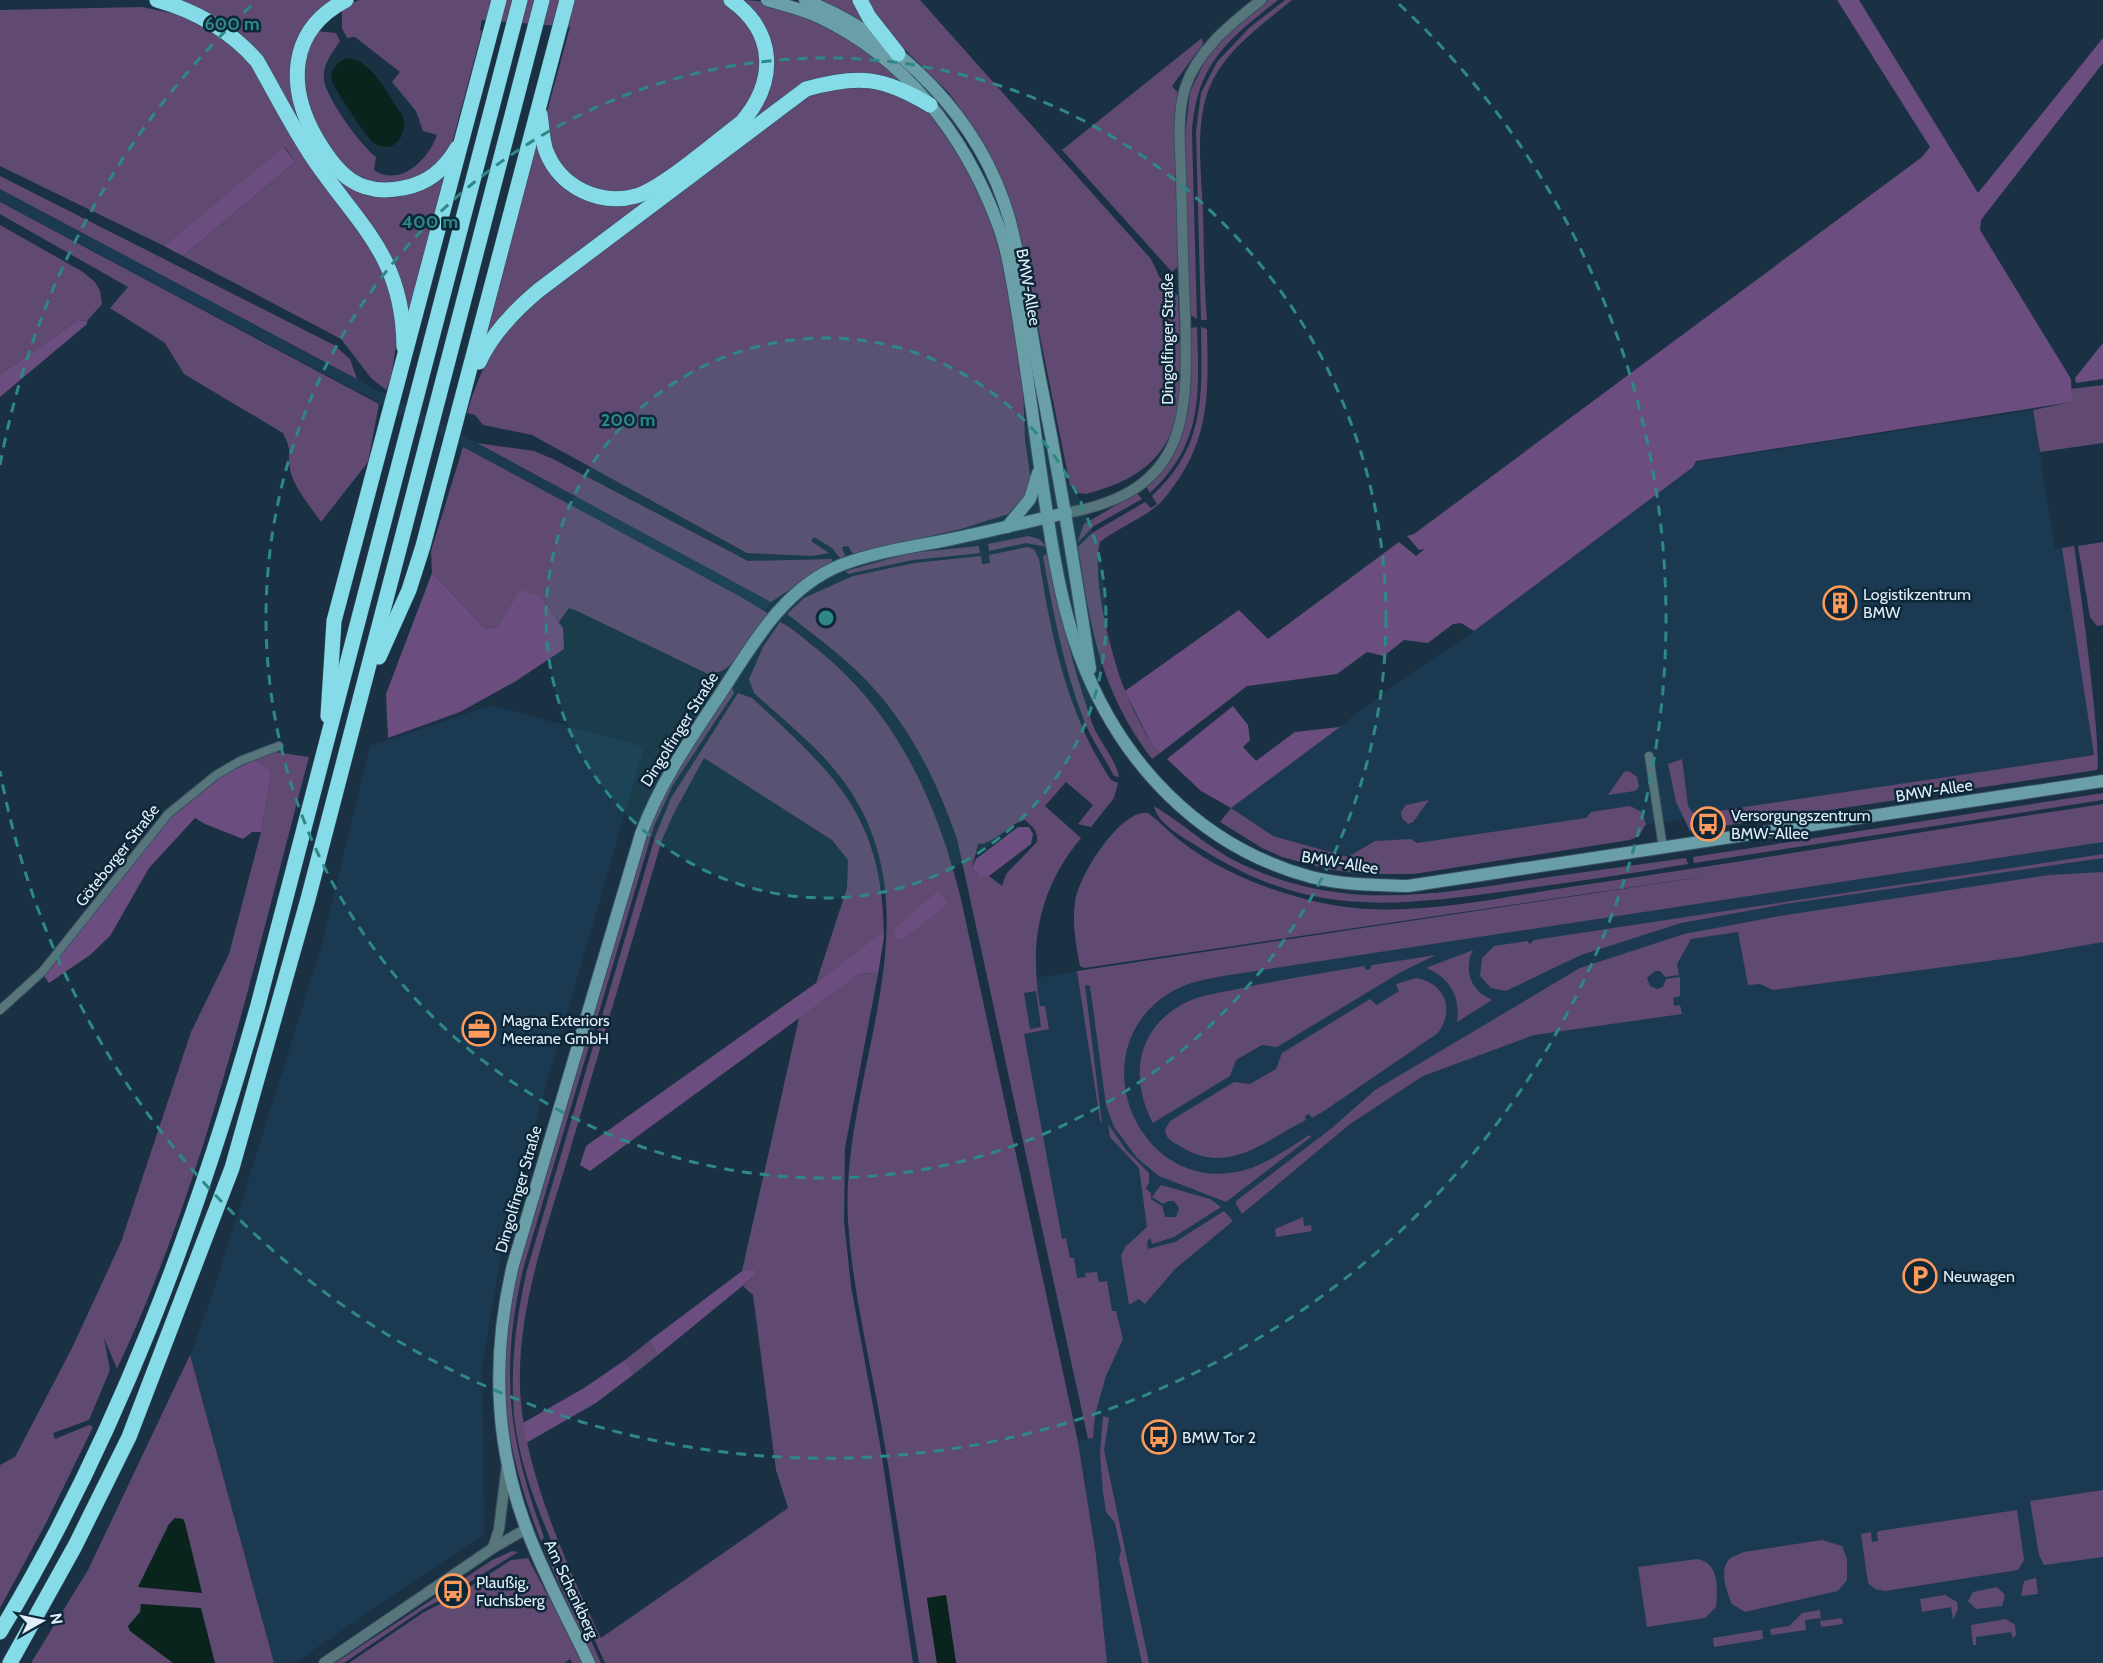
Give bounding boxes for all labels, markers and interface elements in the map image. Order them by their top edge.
text: 600 m [204,13,260,35]
text: 400 m [402,211,458,233]
street label: BMW-Allee [1012,247,1045,327]
street label: Dingolfinger Straße [1158,273,1177,405]
text: 200 m [601,409,655,431]
building icon: Logistikzentrum BMW [1822,585,1858,621]
place label: Logistikzentrum BMW [1863,585,1971,622]
centre of rings [816,608,836,628]
street label: Dingolfinger Straße [637,669,722,790]
street label: BMW-Allee [1894,775,1974,806]
street label: Göteborger Straße [71,800,163,910]
bus stop icon: Versorgungszentrum BMW-Allee [1690,806,1726,842]
place label: Versorgungszentrum BMW-Allee [1731,806,1871,843]
street label: BMW-Allee [1300,847,1380,878]
office icon: Magna Exteriors Meerane GmbH [461,1011,497,1047]
place label: Magna Exteriors Meerane GmbH [502,1011,610,1048]
street label: Dingolfinger Straße [491,1123,546,1255]
parking icon: Neuwagen [1902,1258,1938,1294]
place label: Neuwagen [1943,1267,2015,1286]
bus stop icon: BMW Tor 2 [1141,1419,1177,1455]
place label: BMW Tor 2 [1182,1428,1256,1447]
street label: Am Schenkberg [540,1537,603,1643]
bus stop icon: Plaußig, Fuchsberg [435,1573,471,1609]
place label: Plaußig, Fuchsberg [476,1573,546,1610]
north arrow [12,1591,72,1651]
text: N [46,1612,67,1626]

